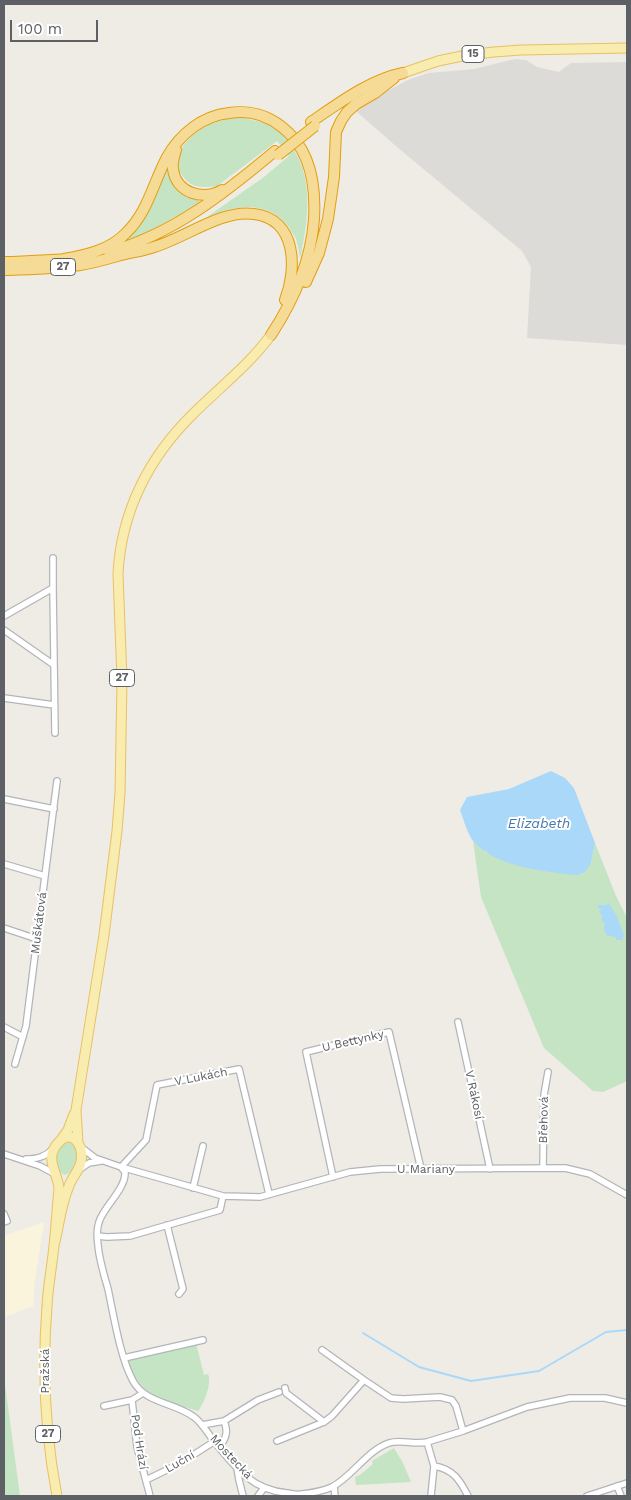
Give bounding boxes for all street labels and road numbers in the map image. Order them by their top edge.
road number: 15 [462,46,484,62]
road number: 27 [50,258,76,276]
road number: 27 [110,670,134,686]
street label: Muškátová [28,891,50,955]
street label: U Bettynky [321,1027,385,1055]
street label: V Lukách [173,1065,229,1089]
street label: V Rákosí [462,1069,486,1121]
street label: Břehová [536,1096,552,1144]
street label: U Mariany [397,1162,455,1176]
street label: Pražská [38,1348,52,1394]
street label: Pod Hrází [128,1413,150,1471]
road number: 27 [36,1426,60,1442]
street label: Mostecká [207,1432,255,1482]
street label: Luční [163,1448,197,1476]

